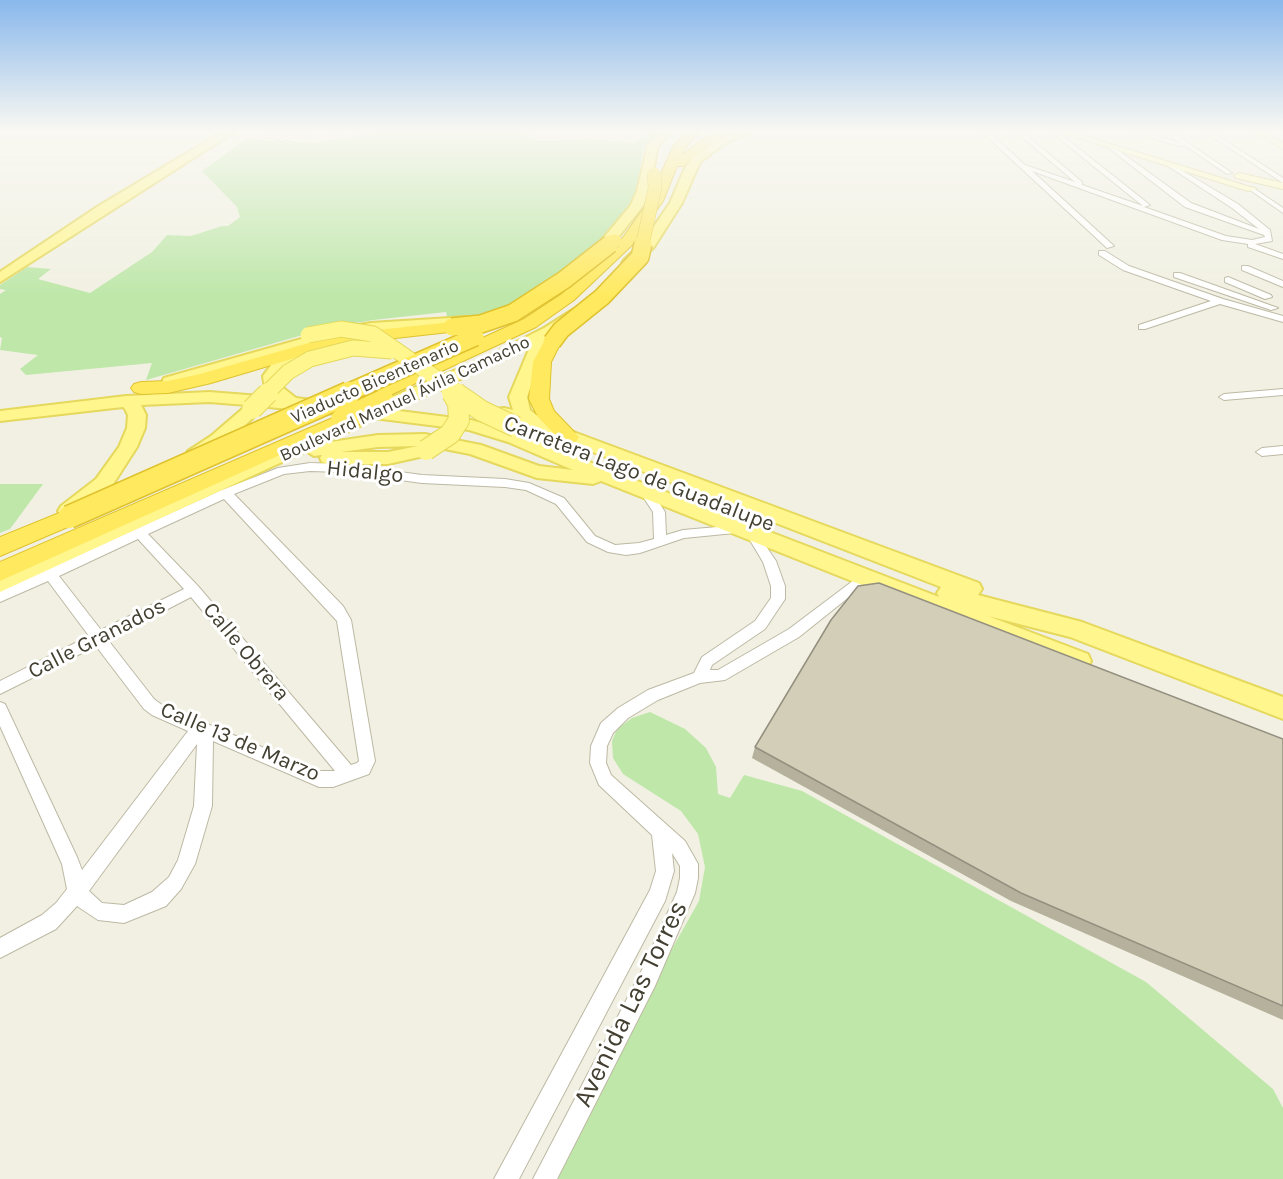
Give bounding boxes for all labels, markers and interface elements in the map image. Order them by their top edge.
street label: Boulevard Manuel Ávila Camacho [277,331,533,467]
street label: Viaducto Bicentenario [288,335,462,429]
street label: Carretera Lago de Guadalupe [500,410,778,538]
street label: Hidalgo [325,455,405,489]
street label: Calle Granados [24,593,170,685]
street label: Calle Obrera [197,597,295,707]
street label: Calle 13 de Marzo [156,697,324,787]
street label: Avenida Las Torres [567,895,695,1113]

